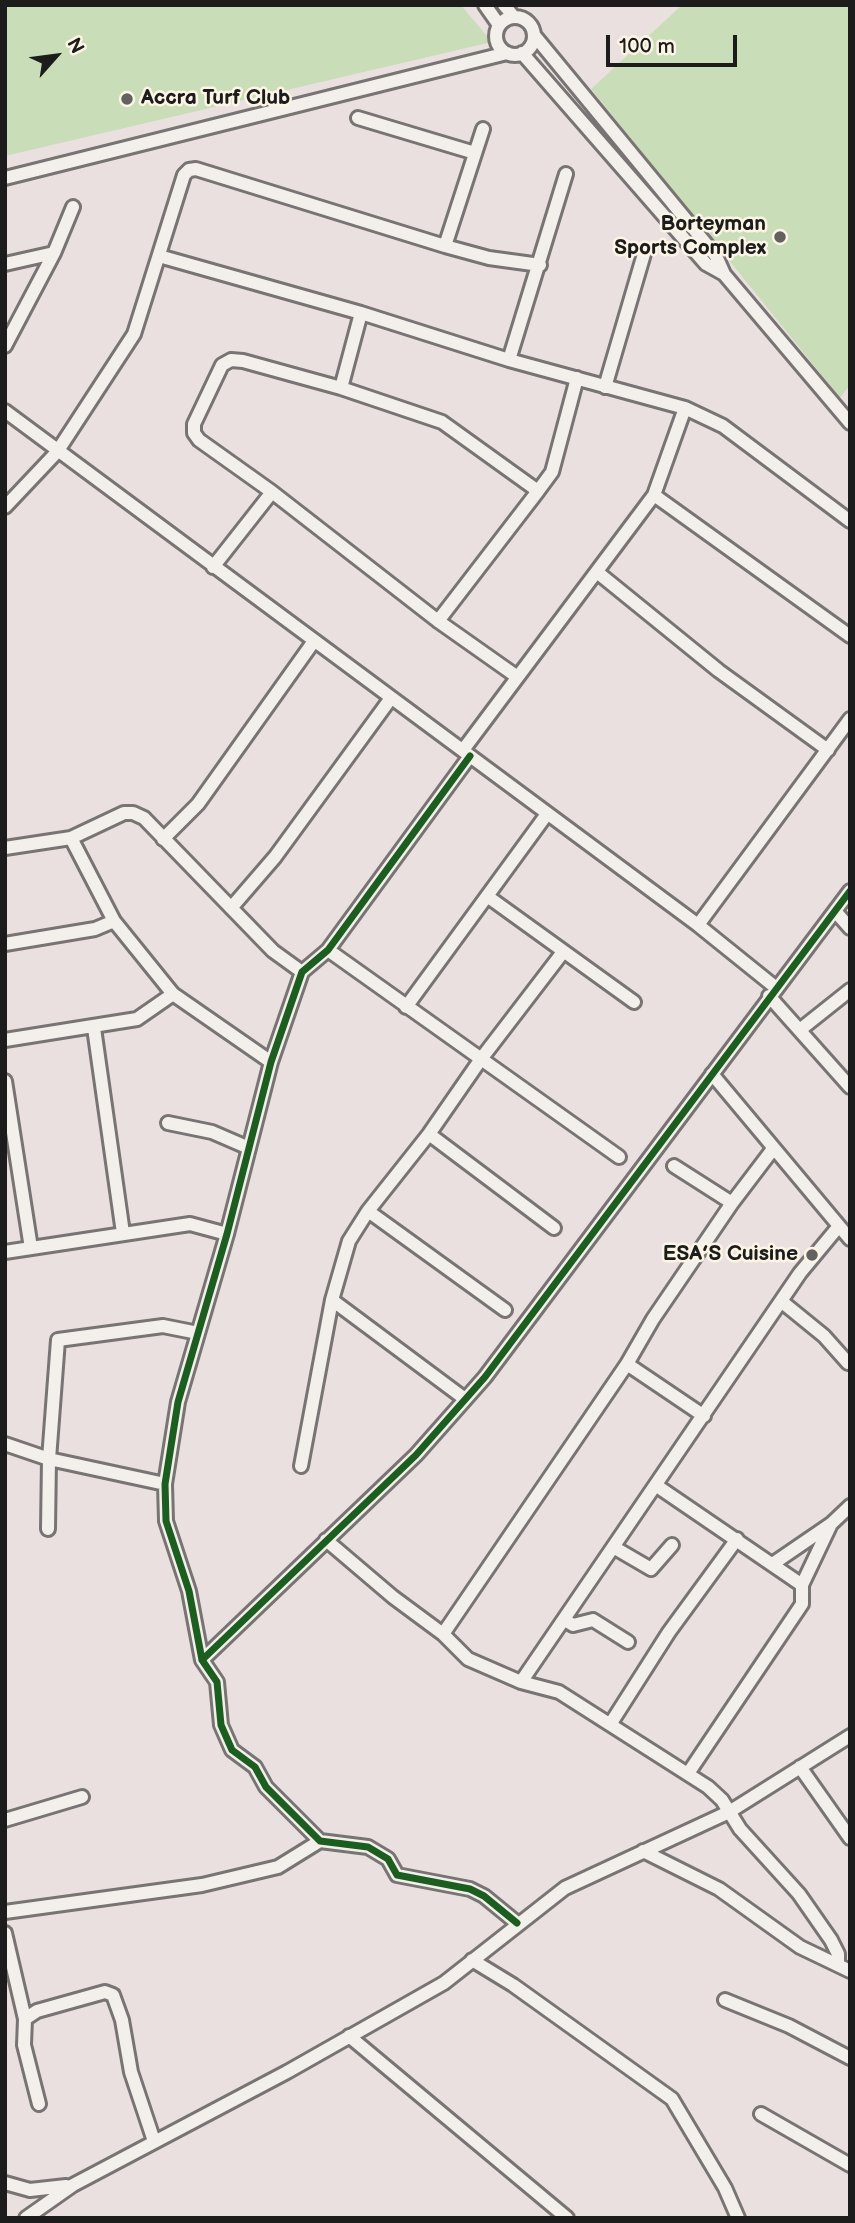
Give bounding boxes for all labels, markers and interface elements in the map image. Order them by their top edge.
north arrow [21,21,91,91]
scale bar [610,21,741,65]
text: N [61,34,88,58]
text: 100 m [619,34,675,59]
place label: Accra Turf Club [141,86,290,112]
marker: Accra Turf Club [119,91,135,107]
place label: Borteyman Sports Complex [614,212,766,262]
marker: Borteyman Sports Complex [772,229,788,245]
place label: ESA’S Cuisine [663,1242,798,1268]
marker: ESA’S Cuisine [804,1247,820,1263]

